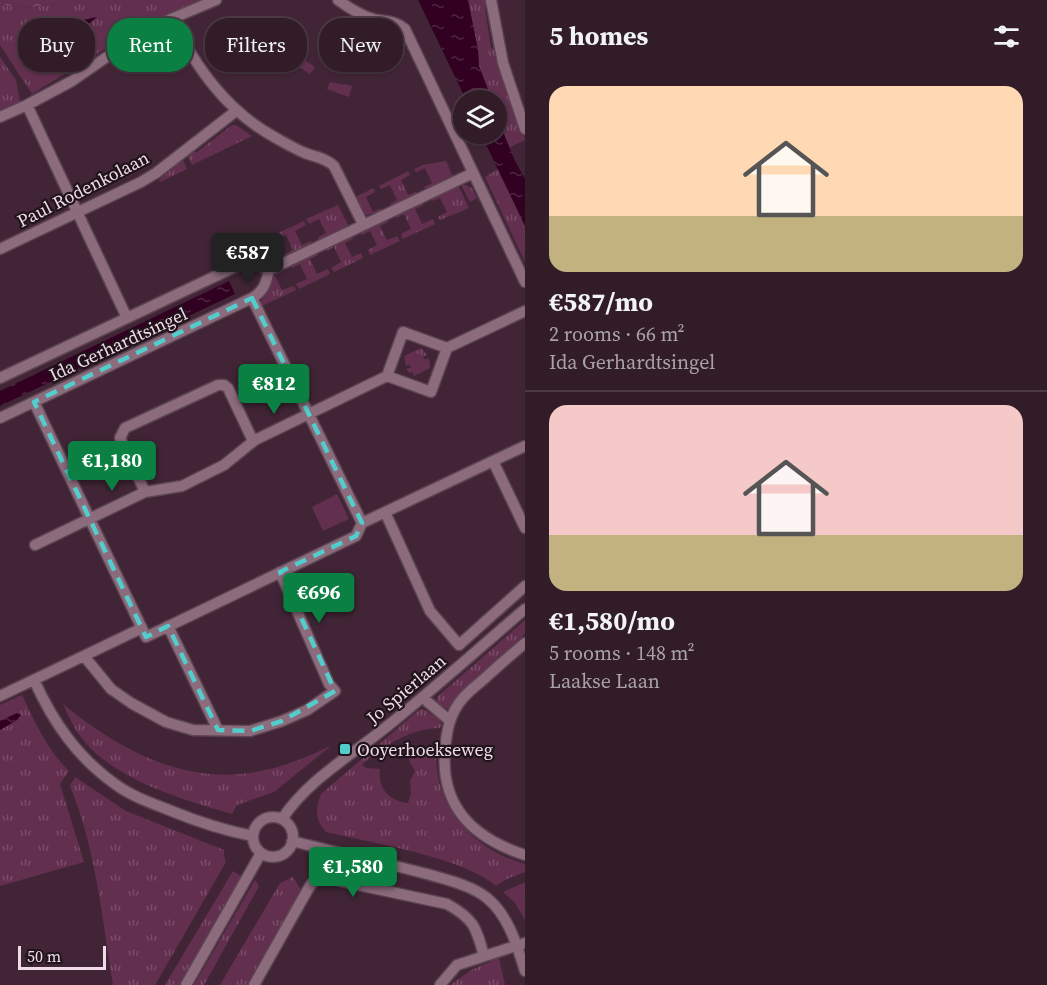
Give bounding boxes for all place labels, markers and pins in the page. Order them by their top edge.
pin: €587 [212,233,284,284]
pin: €812 [238,364,310,415]
pin: €1,180 [63,441,161,492]
pin: €696 [283,573,355,624]
place label: Ooyerhoekseweg [357,737,493,762]
marker: Ooyerhoekseweg [338,742,352,756]
pin: €1,580 [304,847,402,898]

